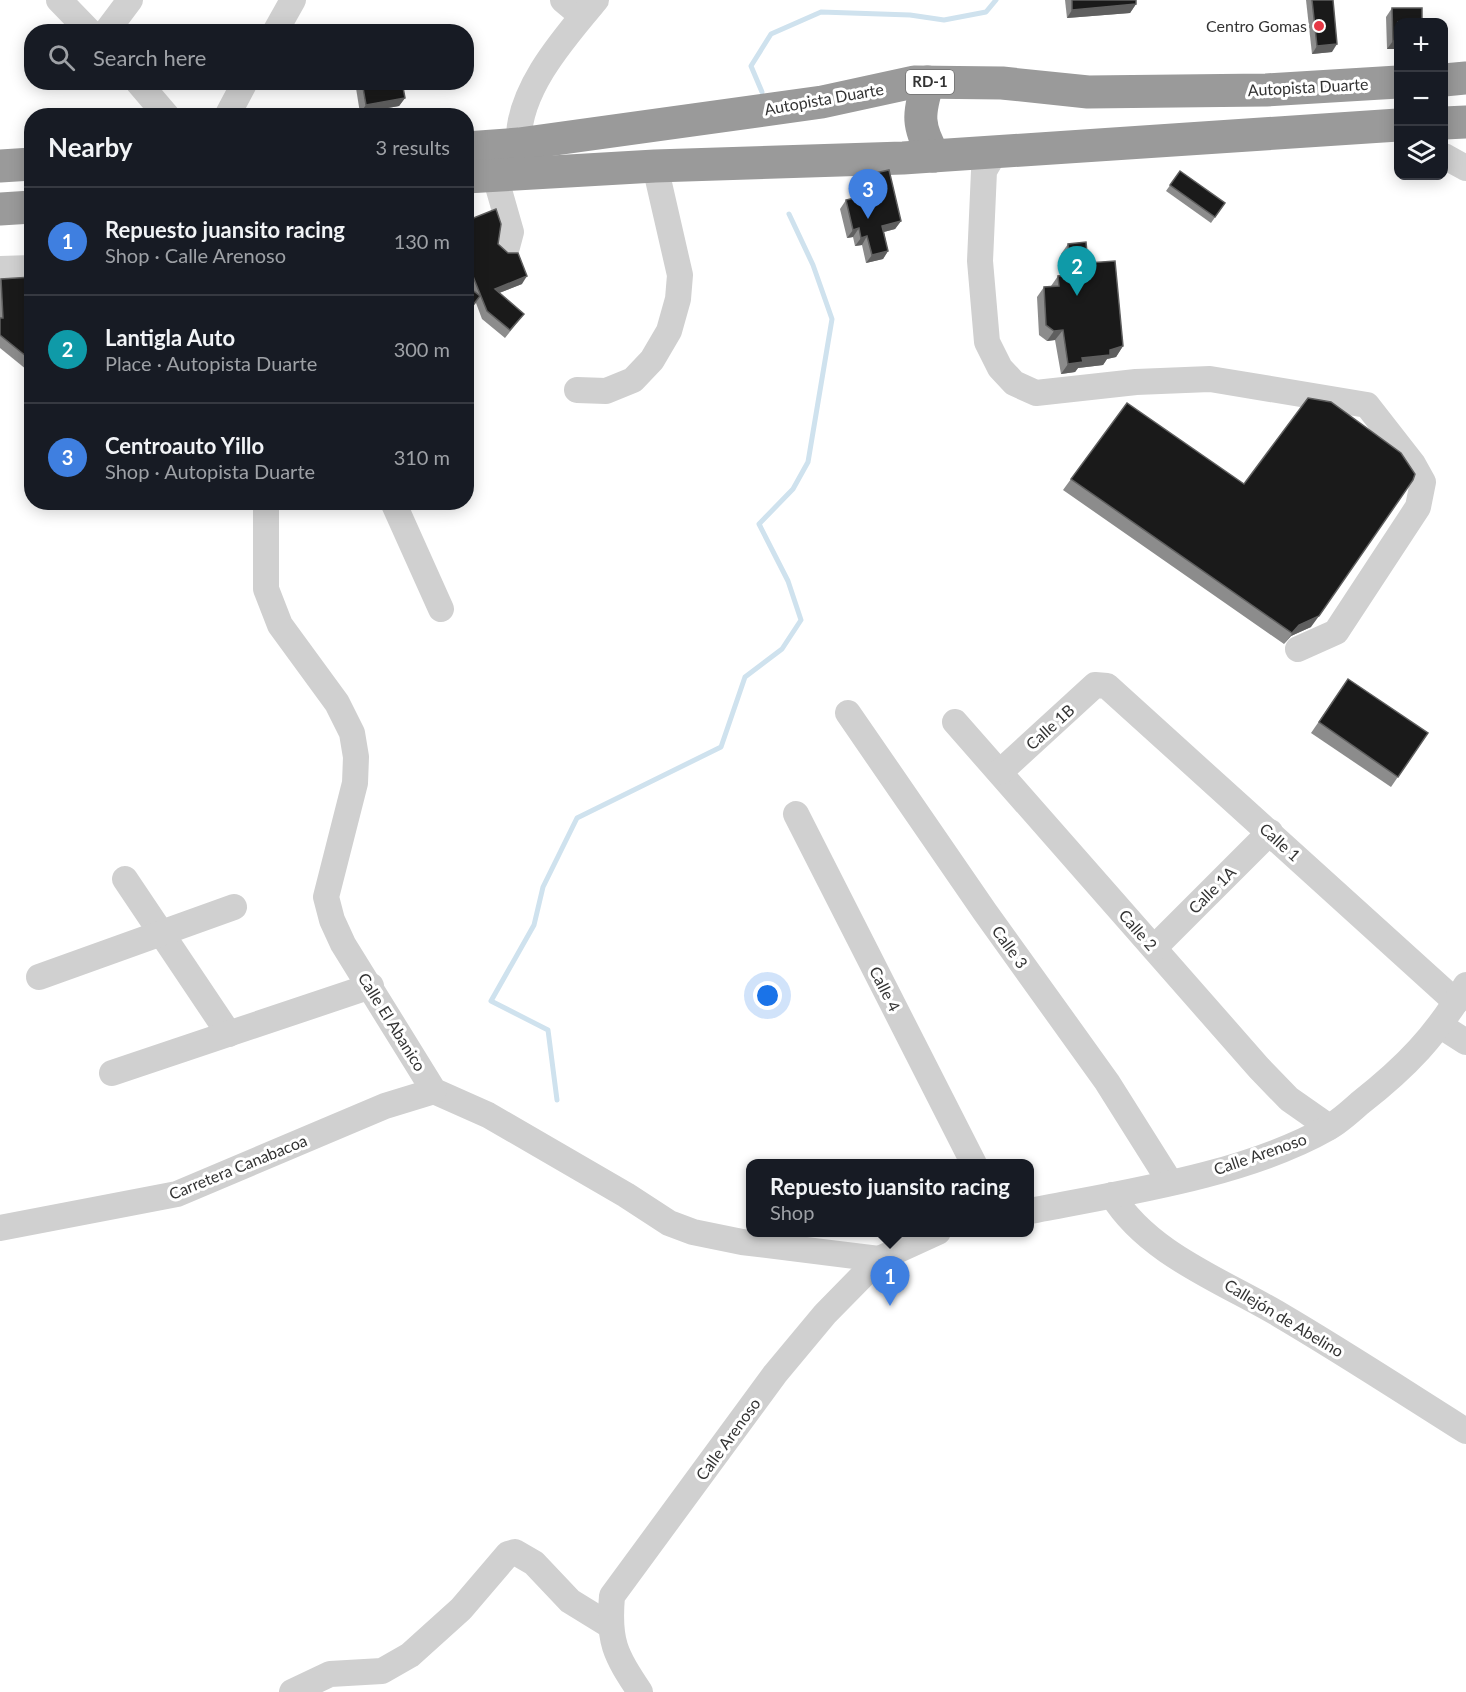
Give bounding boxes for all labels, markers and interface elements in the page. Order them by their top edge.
place label: Centro Gomas [1206,16,1307,35]
map controls [1394,18,1448,180]
button: + [1394,18,1448,72]
marker: Centro Gomas [1312,19,1326,33]
search box [24,24,474,90]
icon: search [45,41,78,74]
text: Search here [93,44,206,71]
road number: RD-1 [906,70,954,94]
button: − [1394,72,1448,126]
street label: Autopista Duarte [1247,74,1369,99]
street label: Autopista Duarte [763,79,885,118]
button: layers [1394,126,1448,180]
text: Nearby [48,131,133,163]
text: 3 results [375,135,450,159]
pin: 3 [848,170,888,219]
text: Repuesto juansito racing [105,216,345,243]
text: 1 [62,229,73,253]
text: 130 m [394,229,450,253]
text: Shop · Calle Arenoso [105,243,286,267]
pin: 2 [1058,246,1096,296]
text: Lantigla Auto [105,324,235,351]
text: 2 [62,337,73,361]
text: 300 m [394,337,450,361]
text: Place · Autopista Duarte [105,351,317,375]
text: Centroauto Yillo [105,432,264,459]
text: 3 [62,445,73,469]
text: 310 m [394,445,450,469]
text: Shop · Autopista Duarte [105,459,315,483]
street label: Calle 1B [1022,700,1078,753]
street label: Calle 1 [1256,819,1305,865]
street label: Calle 1A [1184,862,1239,917]
street label: Calle 2 [1115,905,1161,954]
street label: Calle 3 [989,922,1032,972]
street label: Calle 4 [866,963,905,1014]
street label: Calle El Abanico [355,969,430,1074]
your location [753,981,782,1010]
street label: Calle Arenoso [1211,1129,1309,1178]
street label: Carretera Canabacoa [166,1130,310,1203]
popup [746,1159,1034,1237]
text: Repuesto juansito racing [770,1173,1010,1200]
text: Shop [770,1200,814,1224]
pin: 1 [870,1256,910,1306]
street label: Callejón de Abelino [1221,1275,1347,1361]
street label: Calle Arenoso [691,1394,764,1484]

